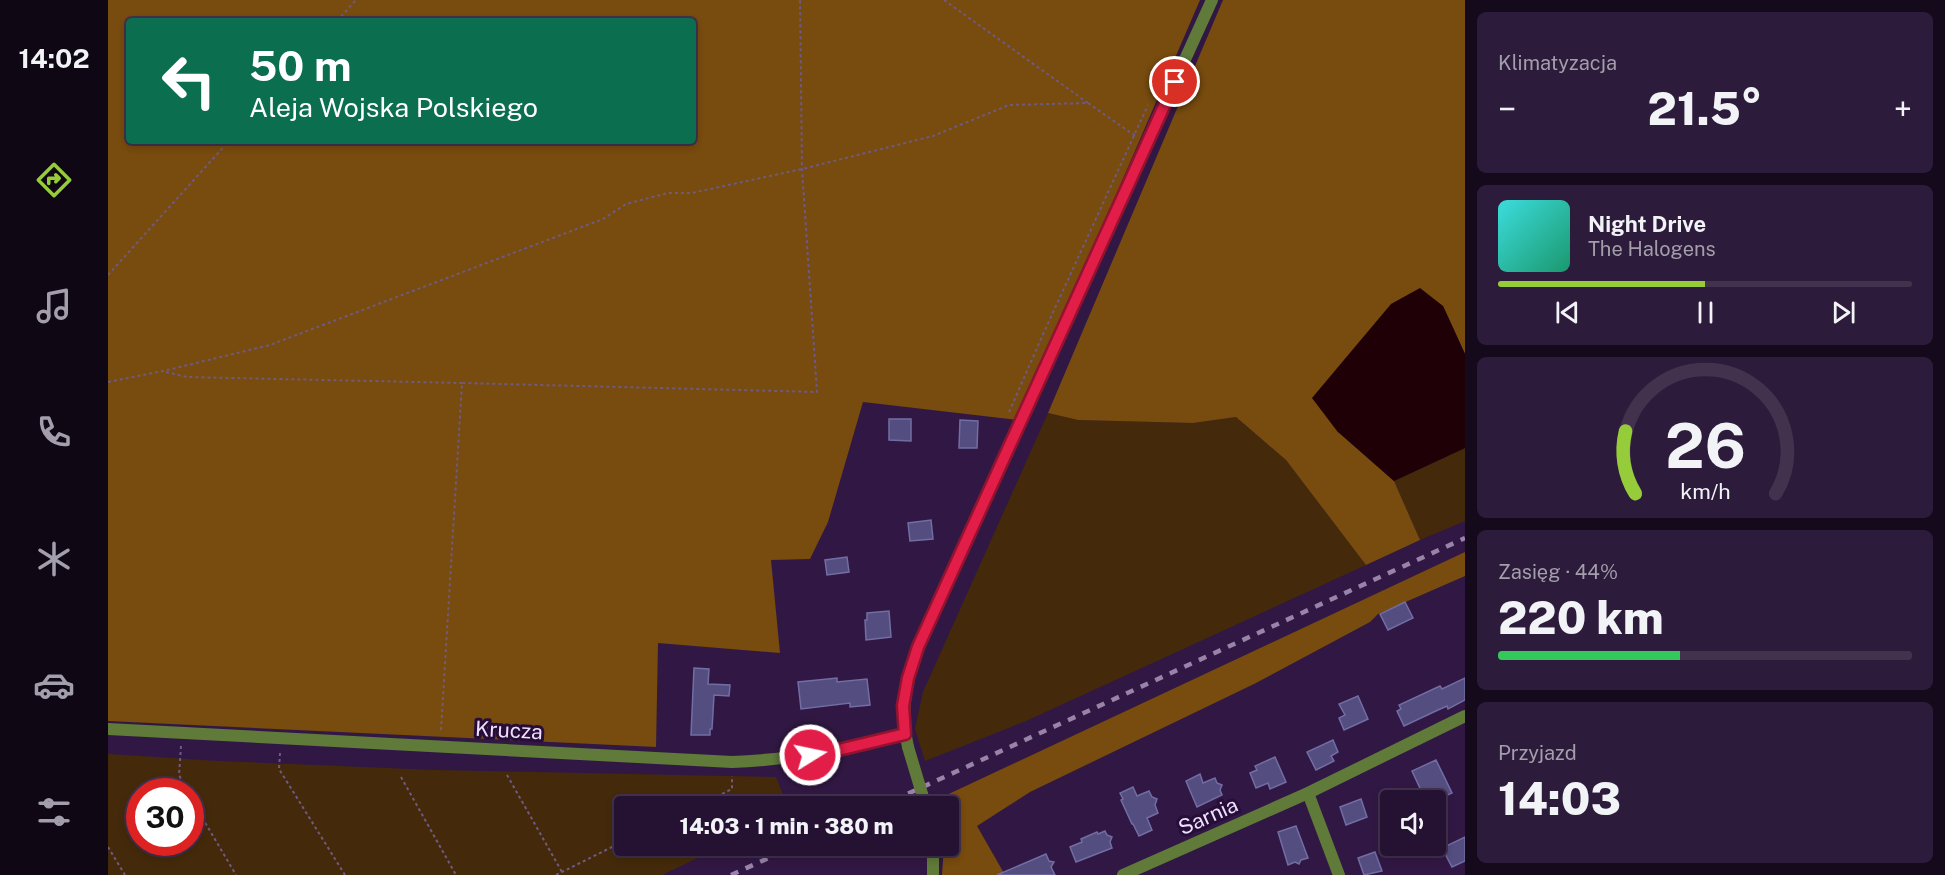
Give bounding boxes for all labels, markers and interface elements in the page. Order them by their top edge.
text: 50 m [249,41,352,90]
text: 14:02 [18,42,90,74]
icon: left [150,42,228,120]
text: Klimatyzacja [1498,51,1617,75]
pin [1149,56,1200,107]
icon: arrive [1158,65,1191,98]
text: 21.5° [1648,82,1762,135]
text: − [1498,90,1516,128]
text: + [1894,90,1912,128]
text: Aleja Wojska Polskiego [249,91,538,123]
icon: directions [33,159,75,201]
text: Night Drive [1588,211,1706,237]
text: The Halogens [1588,237,1716,261]
icon: music [33,285,75,327]
icon: previous [1551,296,1584,329]
icon: pause [1689,296,1722,329]
icon: next [1827,296,1860,329]
text: 26 [1665,410,1745,483]
icon: phone [33,411,75,453]
text: km/h [1680,480,1730,505]
icon: climate [33,538,75,580]
text: Zasięg · 44% [1498,560,1618,584]
text: 220 km [1498,591,1664,644]
icon: car [33,664,75,706]
street label: Krucza [475,716,543,744]
position arrow [778,723,842,787]
text: Przyjazd [1498,741,1577,765]
text: 14:03 [1498,772,1621,825]
speed limit sign: 30 [126,778,204,856]
map controls [1380,790,1446,856]
button: sound [1380,790,1446,856]
icon: filters [33,791,75,833]
street label: Sarnia [1174,792,1242,840]
text: 14:03 · 1 min · 380 m [679,813,894,839]

